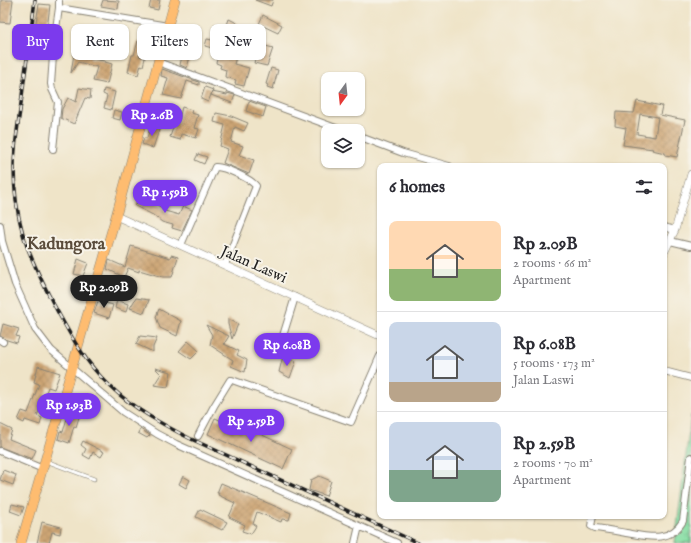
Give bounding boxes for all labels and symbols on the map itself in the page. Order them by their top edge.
north arrow [321,72,365,116]
pin: Rp 2.6B [115,103,189,137]
pin: Rp 1.59B [124,180,206,214]
district label: Kadungora [27,234,106,255]
street label: Jalan Laswi [216,241,290,287]
pin: Rp 2.09B [63,275,145,309]
pin: Rp 6.08B [246,333,328,367]
pin: Rp 1.93B [28,393,110,427]
pin: Rp 2.59B [210,409,292,443]

